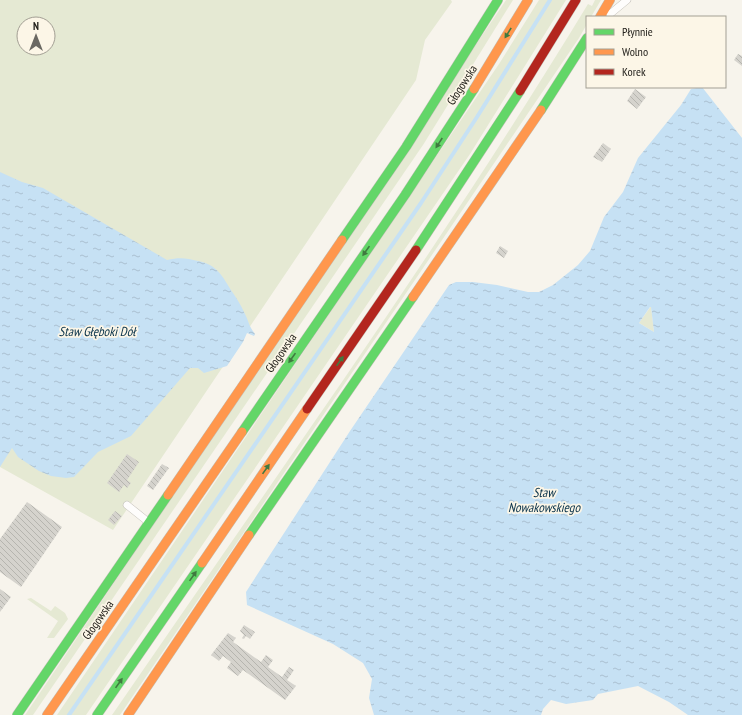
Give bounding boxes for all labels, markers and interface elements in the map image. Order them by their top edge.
north arrow [16,16,56,56]
legend [586,16,726,88]
text: N [33,19,39,33]
text: Płynnie [622,24,653,39]
one-way arrow [505,27,512,39]
text: Wolno [622,44,648,59]
street label: Głogowska [443,62,480,108]
text: Korek [622,64,646,79]
one-way arrow [435,137,442,149]
one-way arrow [362,246,370,256]
water label: Staw Głęboki Dół [59,323,137,340]
street label: Głogowska [262,330,300,375]
one-way arrow [288,353,296,363]
one-way arrow [336,356,344,367]
one-way arrow [262,463,270,474]
water label: Staw Nowakowskiego [508,484,581,516]
one-way arrow [189,571,197,581]
street label: Głogowska [79,597,117,642]
one-way arrow [115,678,123,688]

